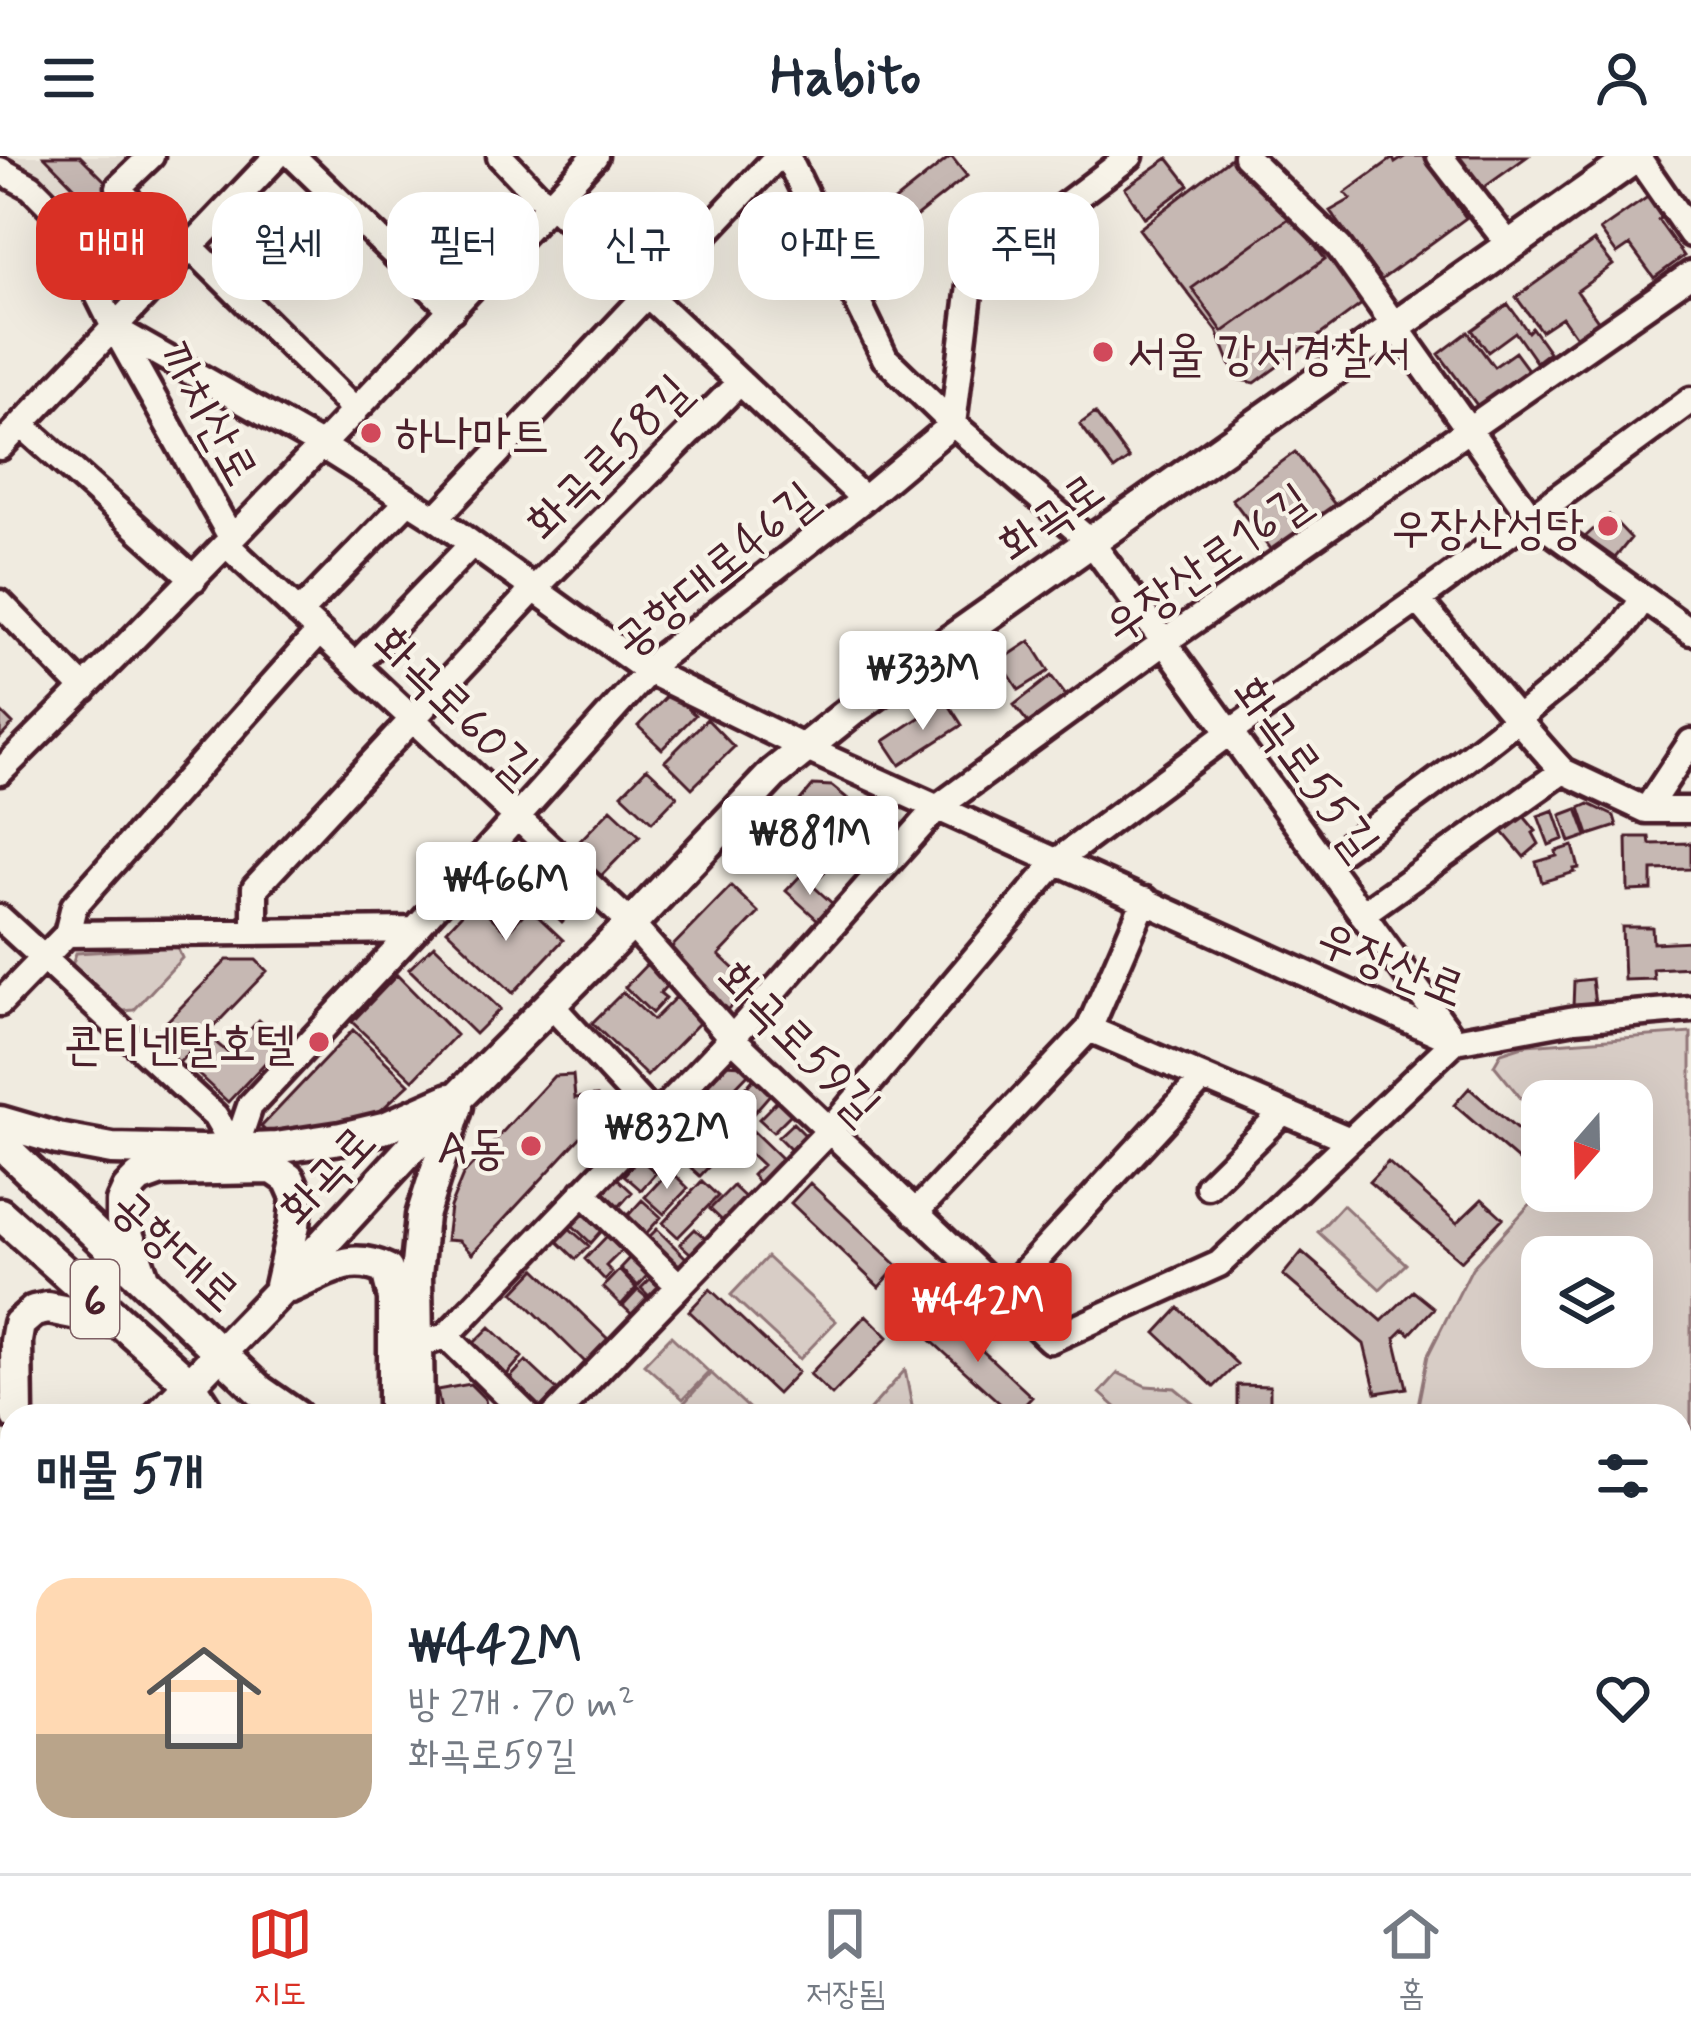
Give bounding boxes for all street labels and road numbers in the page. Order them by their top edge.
street label: 까치산로 [142,332,272,498]
street label: 화곡로58길 [513,362,706,555]
street label: 화곡로 [986,460,1118,578]
street label: 공항대로46길 [601,469,831,672]
street label: 우장산로16길 [1092,470,1324,659]
street label: 화곡로60길 [359,613,551,802]
street label: 화곡로55길 [1216,665,1392,873]
street label: 우장산로 [1307,907,1474,1023]
street label: 화곡로59길 [702,948,893,1139]
street label: 화곡로 [266,1113,391,1240]
street label: 공항대로 [97,1176,253,1327]
road number: 6 [71,1260,119,1338]

